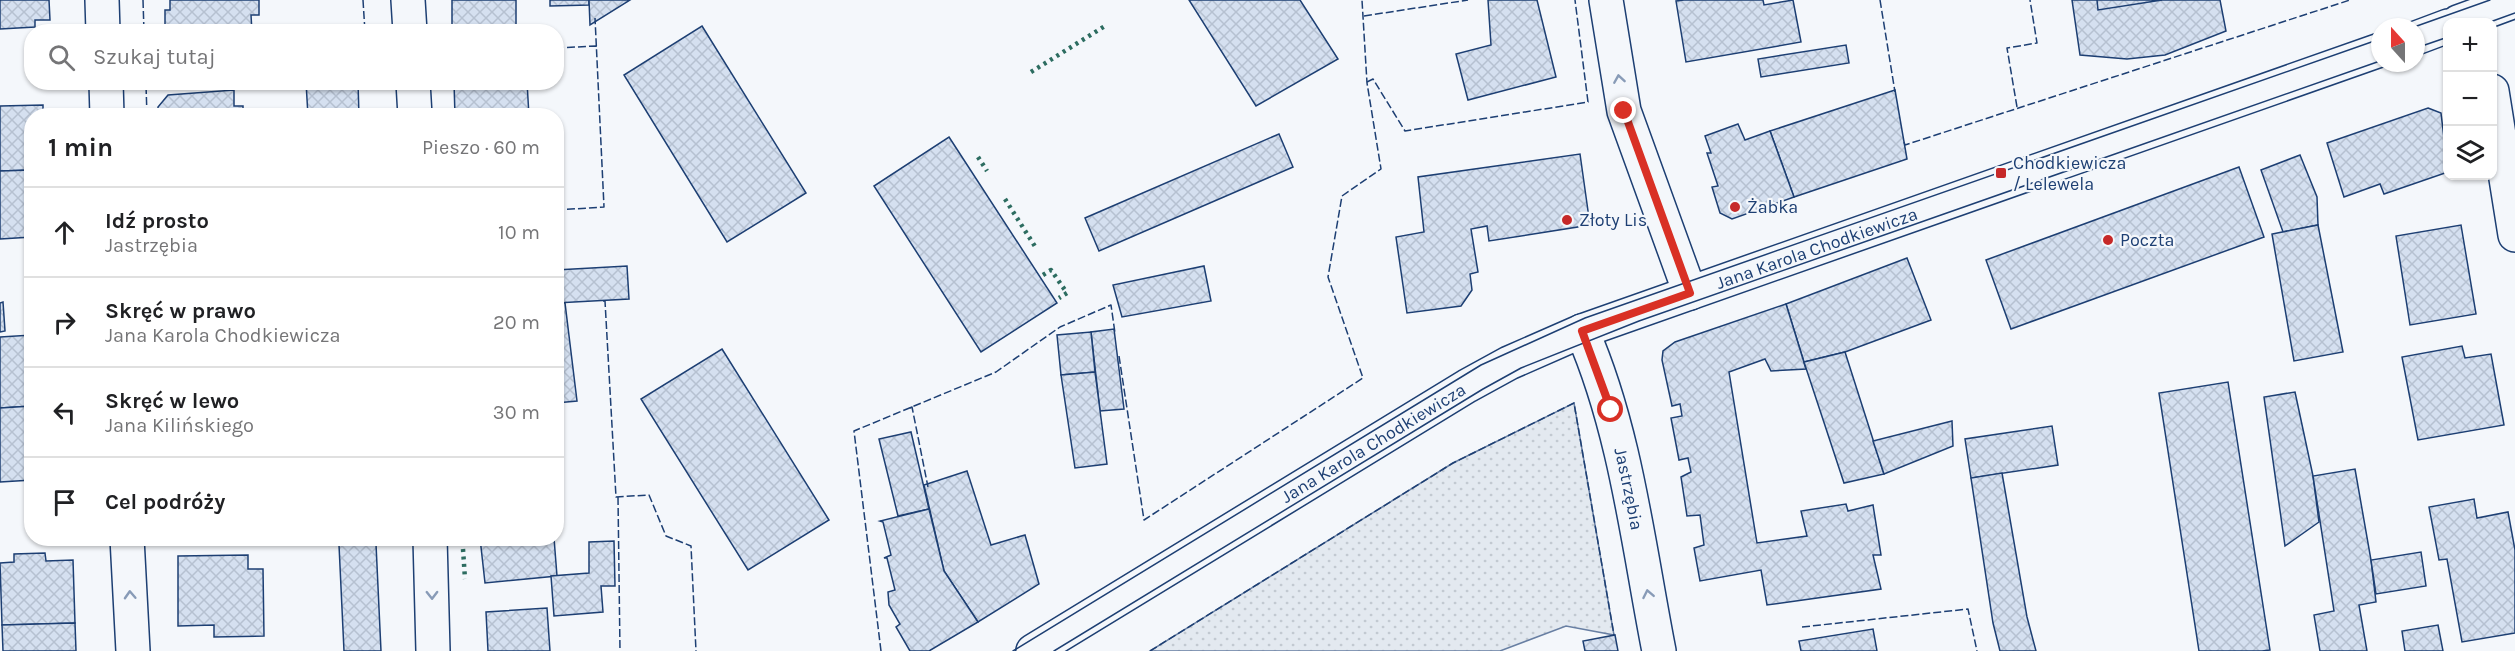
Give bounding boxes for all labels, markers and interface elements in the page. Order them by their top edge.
north arrow [2371,18,2425,72]
map controls [2443,18,2497,180]
button: + [2443,18,2497,72]
search box [24,24,564,90]
icon: search [45,41,78,74]
text: Szukaj tutaj [93,44,216,70]
button: − [2443,72,2497,126]
one-way arrow [1613,74,1625,83]
route end [1610,97,1636,123]
button: layers [2443,126,2497,180]
text: 1 min [48,132,113,163]
text: Pieszo · 60 m [422,136,540,159]
place label: Chodkiewicza / Lelewela [2013,152,2126,195]
marker: Chodkiewicza / Lelewela [1994,166,2008,180]
place label: Żabka [1747,196,1798,218]
marker: Żabka [1728,200,1742,214]
street label: Jana Karola Chodkiewicza [1713,203,1920,294]
text: Idź prosto [105,208,209,234]
place label: Złoty Lis [1579,209,1647,231]
marker: Złoty Lis [1560,213,1574,227]
icon: ahead [48,216,81,249]
text: 10 m [498,221,540,244]
place label: Poczta [2120,229,2174,251]
marker: Poczta [2101,233,2115,247]
text: Jastrzębia [105,234,198,257]
text: Skręć w prawo [105,298,256,324]
icon: right [48,306,81,339]
text: 20 m [493,311,540,334]
text: Jana Karola Chodkiewicza [105,324,340,347]
street label: Jana Karola Chodkiewicza [1277,378,1470,508]
text: Skręć w lewo [105,388,239,414]
icon: left [48,396,81,429]
route start [1597,396,1623,422]
text: 30 m [493,401,540,424]
text: Jana Kilińskiego [105,414,254,437]
street label: Jastrzębia [1609,445,1648,532]
icon: arrive [48,486,81,519]
text: Cel podróży [105,489,225,515]
one-way arrow [1642,589,1655,599]
one-way arrow [123,590,136,599]
one-way arrow [425,590,438,599]

